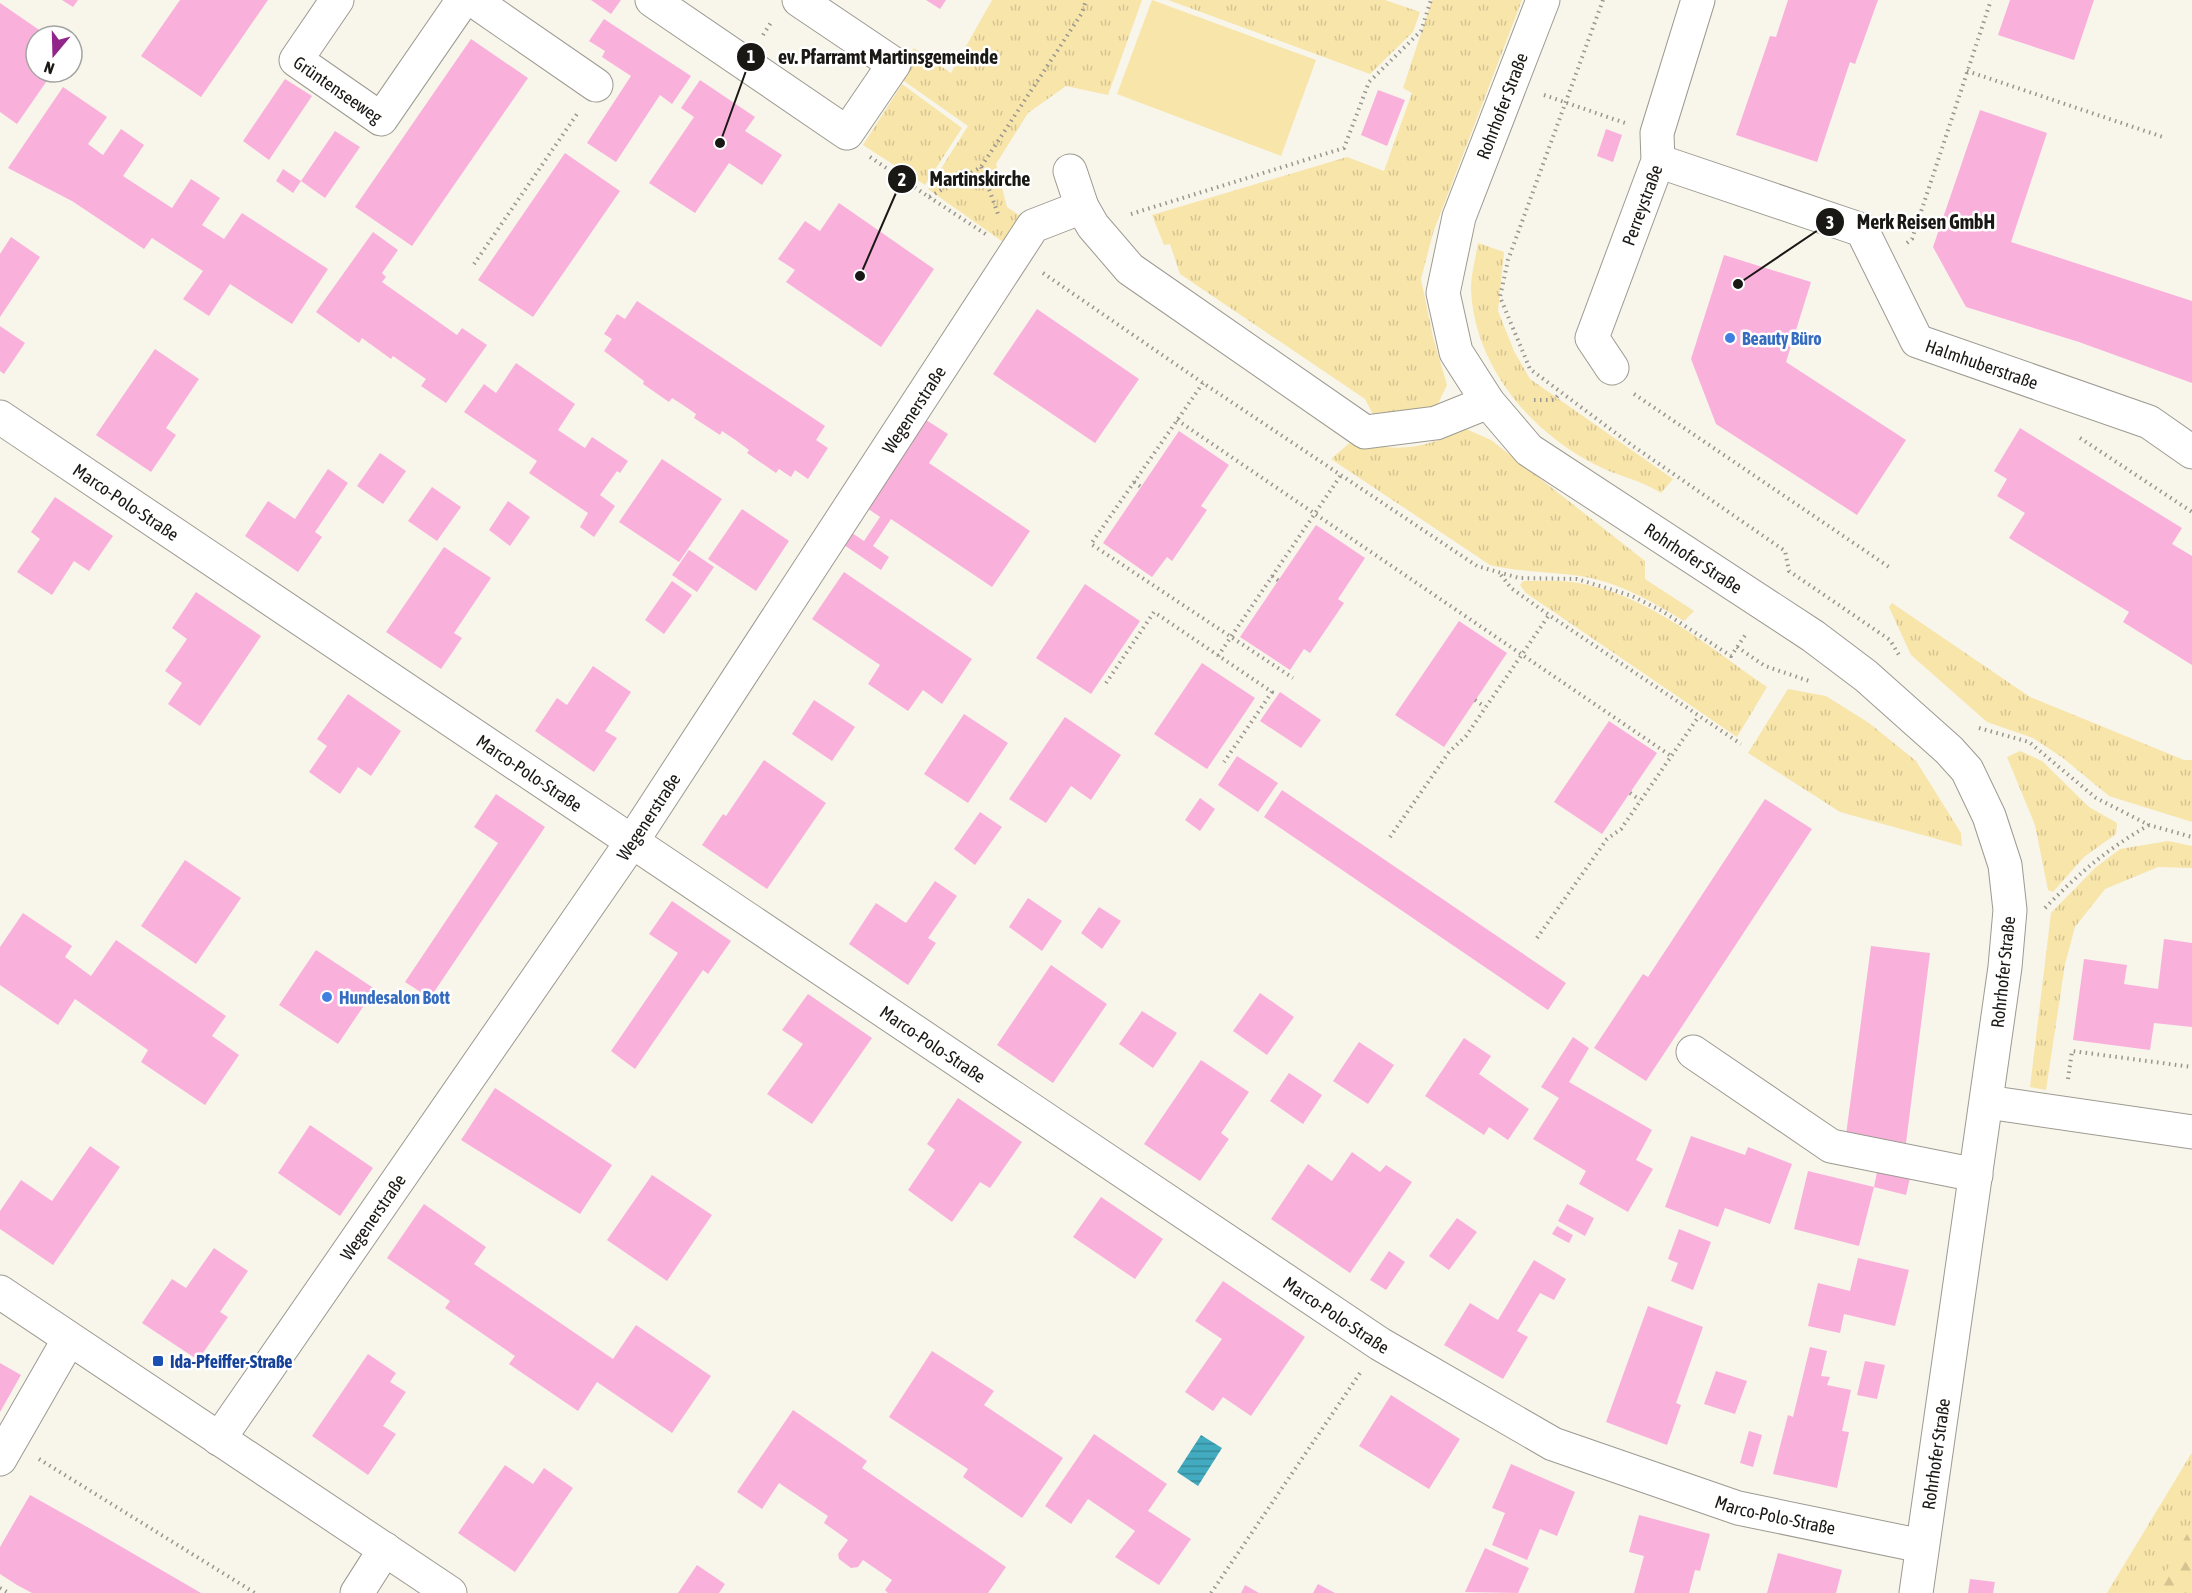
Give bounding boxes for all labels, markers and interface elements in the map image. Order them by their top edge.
north arrow [24,24,84,84]
callout: ev. Pfarramt Martinsgemeinde [736,38,1010,76]
text: ev. Pfarramt Martinsgemeinde [778,45,998,68]
text: 1 [747,46,755,67]
street label: Rohrhofer Straße [1472,50,1532,162]
street label: Grüntenseeweg [290,51,387,127]
text: N [42,58,57,78]
callout: Martinskirche [887,160,1042,198]
street label: Perreystraße [1617,162,1666,248]
text: Martinskirche [930,167,1030,190]
text: 2 [898,169,906,190]
callout: Merk Reisen GmbH [1815,203,2007,241]
text: Merk Reisen GmbH [1857,210,1995,233]
text: 3 [1826,212,1834,233]
place label: Beauty Büro [1742,328,1822,349]
marker: Beauty Büro [1723,331,1737,345]
street label: Halmhuberstraße [1923,334,2041,393]
street label: Wegenerstraße [877,362,950,457]
street label: Marco-Polo-Straße [69,459,183,545]
street label: Rohrhofer Straße [1641,518,1746,597]
street label: Marco-Polo-Straße [473,730,586,816]
street label: Wegenerstraße [612,769,684,864]
street label: Rohrhofer Straße [1987,915,2019,1029]
place label: Hundesalon Bott [339,987,451,1008]
marker: Hundesalon Bott [320,990,334,1004]
street label: Marco-Polo-Straße [876,1001,990,1087]
street label: Wegenerstraße [335,1170,410,1264]
street label: Marco-Polo-Straße [1280,1272,1393,1358]
place label: Ida-Pfeiffer-Straße [170,1351,293,1372]
marker: Ida-Pfeiffer-Straße [151,1354,165,1368]
street label: Rohrhofer Straße [1918,1397,1954,1511]
street label: Marco-Polo-Straße [1712,1490,1837,1538]

